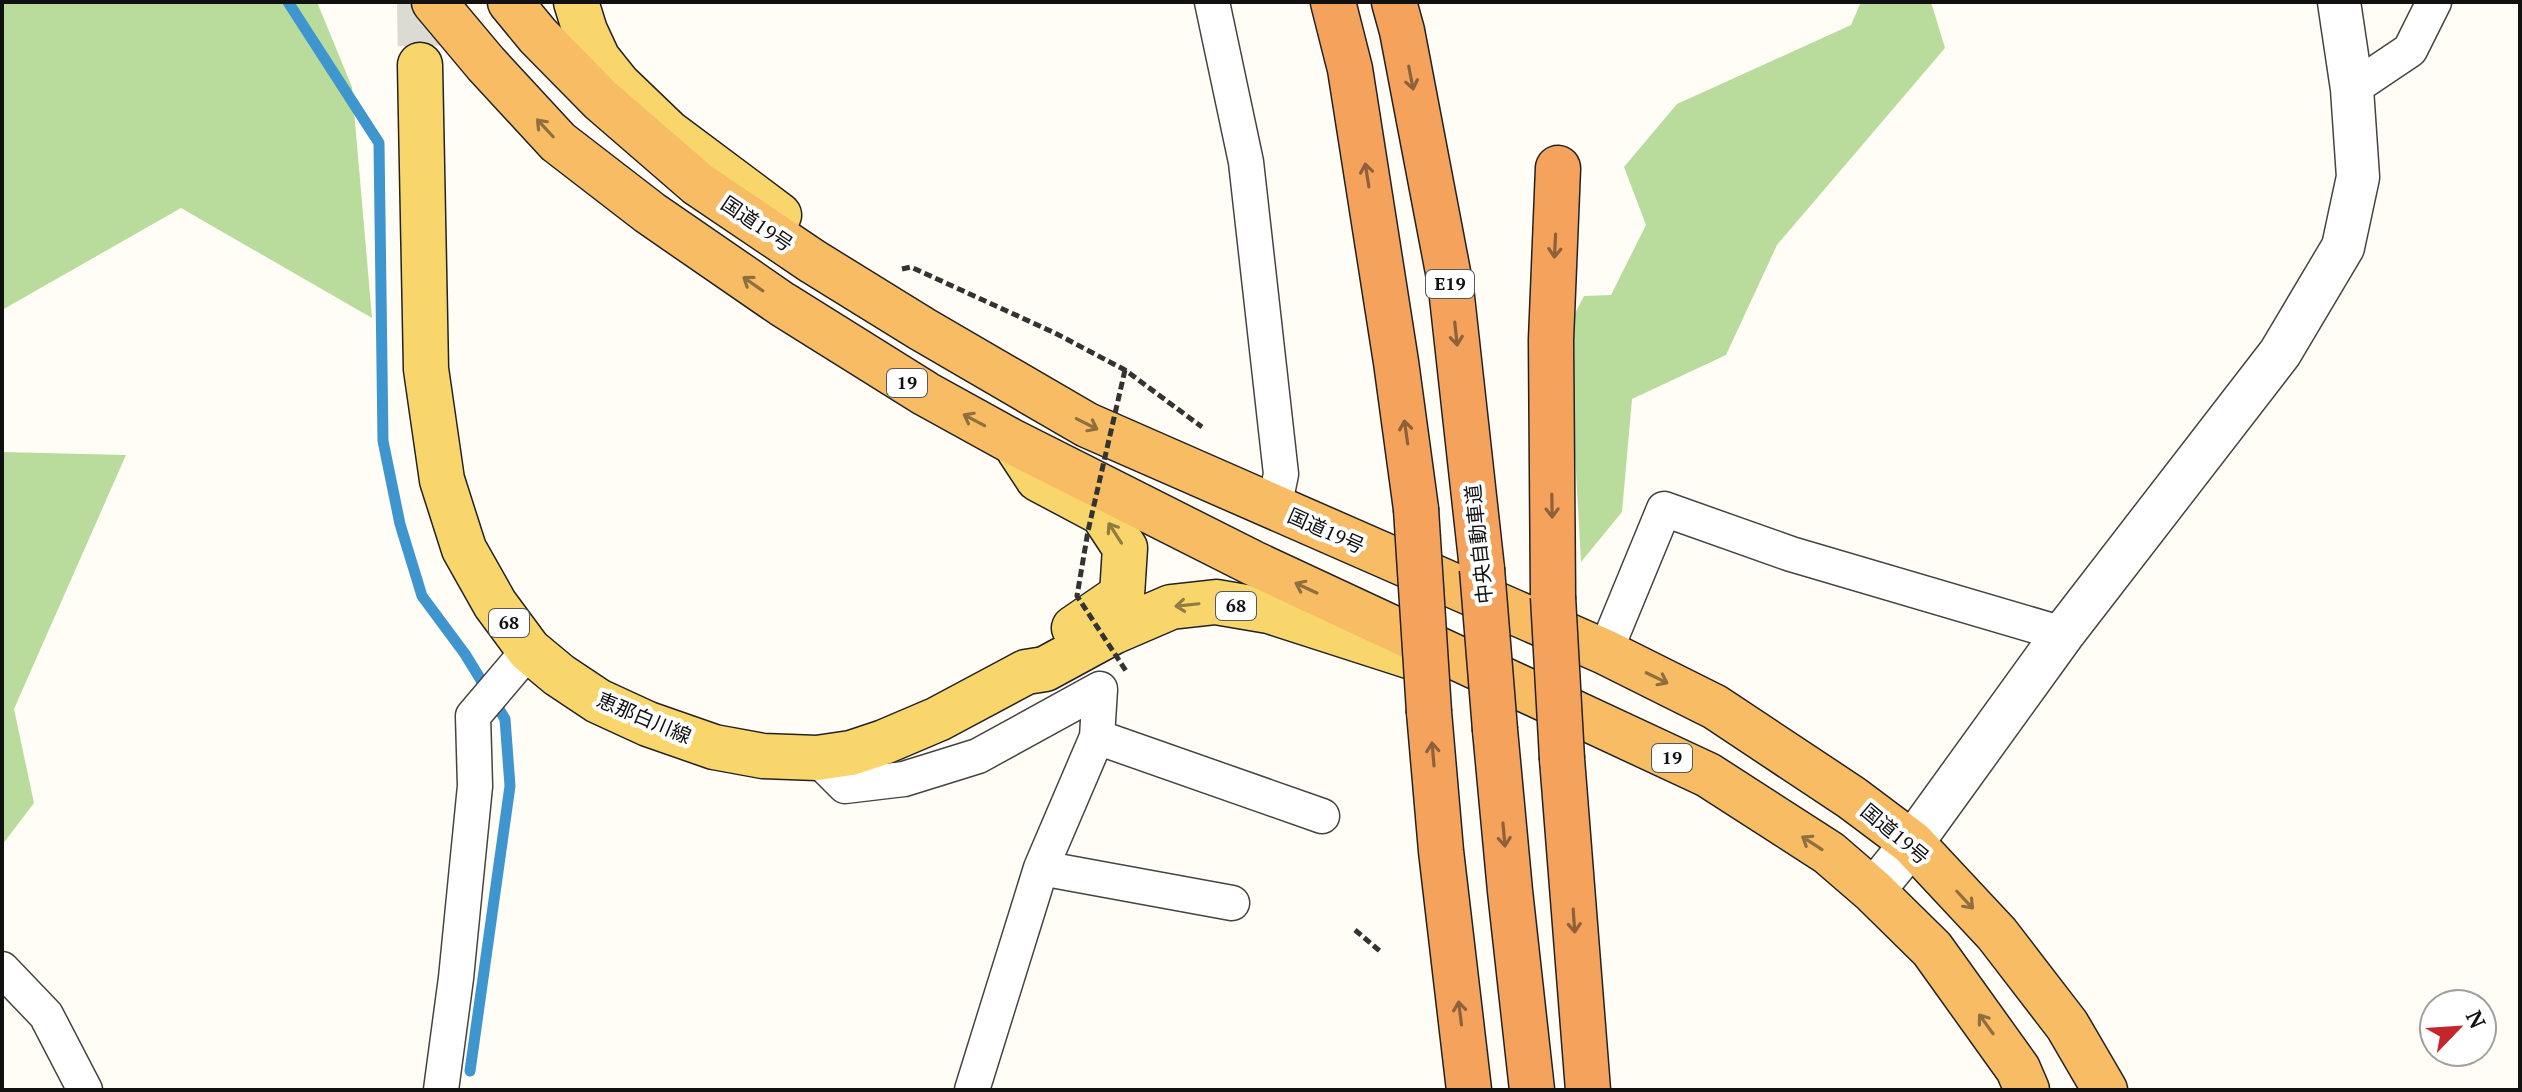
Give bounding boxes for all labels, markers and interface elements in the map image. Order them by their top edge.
one-way arrow [1404,65,1419,90]
one-way arrow [536,118,555,138]
one-way arrow [1358,162,1373,188]
street label: 国道19号 [716,190,799,258]
one-way arrow [1548,232,1563,259]
road number: E19 [1426,270,1474,298]
one-way arrow [742,276,764,292]
one-way arrow [1449,320,1464,347]
road number: 19 [887,369,927,397]
one-way arrow [963,412,986,428]
one-way arrow [1074,416,1098,432]
one-way arrow [1398,420,1413,445]
street label: 中央自動車道 [1459,483,1498,605]
one-way arrow [1544,492,1560,519]
street label: 国道19号 [1284,502,1369,559]
one-way arrow [1107,522,1123,545]
one-way arrow [1294,580,1318,595]
road number: 68 [1216,592,1256,620]
one-way arrow [1174,598,1201,613]
road number: 68 [489,609,529,637]
one-way arrow [1644,671,1668,686]
street label: 恵那白川線 [593,686,695,750]
one-way arrow [1425,741,1440,768]
road number: 19 [1652,744,1692,772]
street label: 国道19号 [1855,797,1935,870]
one-way arrow [1497,821,1512,848]
one-way arrow [1802,834,1824,851]
one-way arrow [1956,890,1975,910]
one-way arrow [1567,907,1582,934]
north arrow [2418,988,2498,1068]
one-way arrow [1452,1000,1467,1026]
text: N [2460,1006,2493,1033]
one-way arrow [1978,1014,1994,1036]

